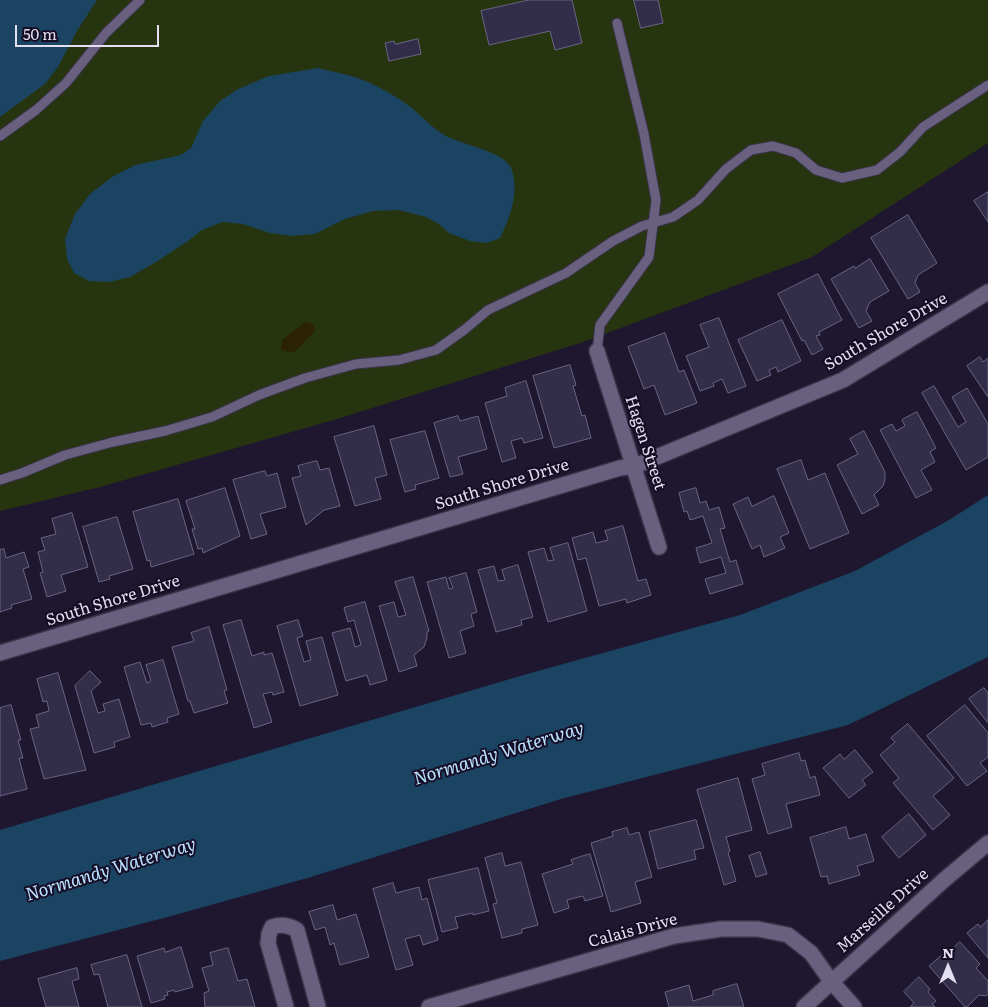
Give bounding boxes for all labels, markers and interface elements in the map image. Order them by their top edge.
scale bar [18,15,161,47]
text: 50 m [23,22,57,45]
street label: South Shore Drive [821,289,951,375]
street label: Hagen Street [621,393,669,493]
street label: South Shore Drive [433,455,571,515]
street label: South Shore Drive [44,571,182,631]
water label: Normandy Waterway [411,718,587,790]
water label: Normandy Waterway [23,834,199,906]
street label: Marseille Drive [833,865,933,957]
street label: Calais Drive [586,910,680,952]
north arrow [923,942,973,992]
text: N [942,942,954,962]

